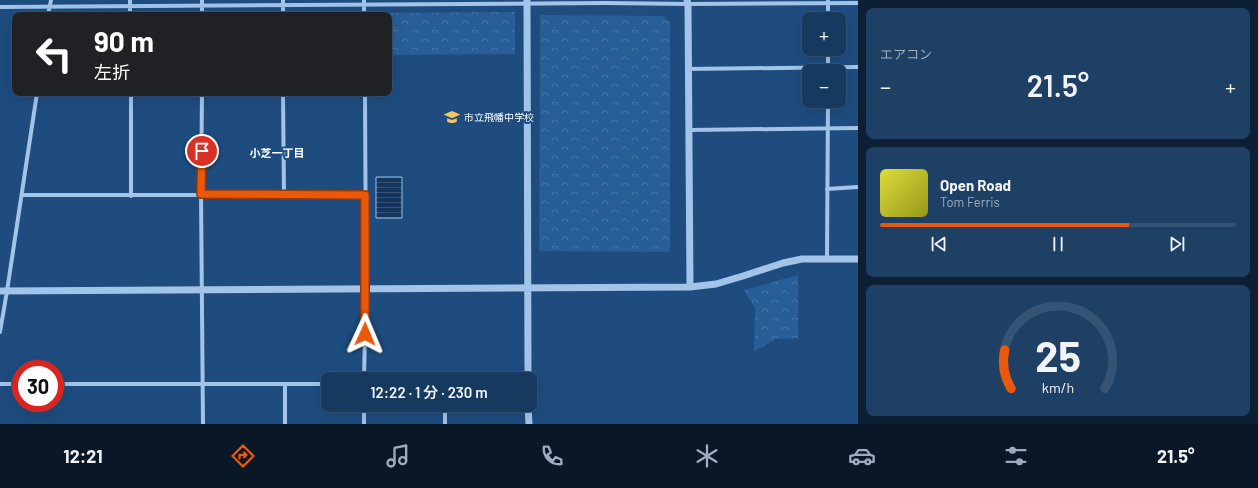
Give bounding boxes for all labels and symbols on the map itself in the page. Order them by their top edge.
school or university icon: 市立飛幡中学校 [443,108,461,126]
place label: 市立飛幡中学校 [464,111,534,123]
pin [185,134,219,168]
district label: 小芝一丁目 [250,146,305,159]
position arrow [344,313,386,355]
speed limit sign: 30 [12,360,64,412]

